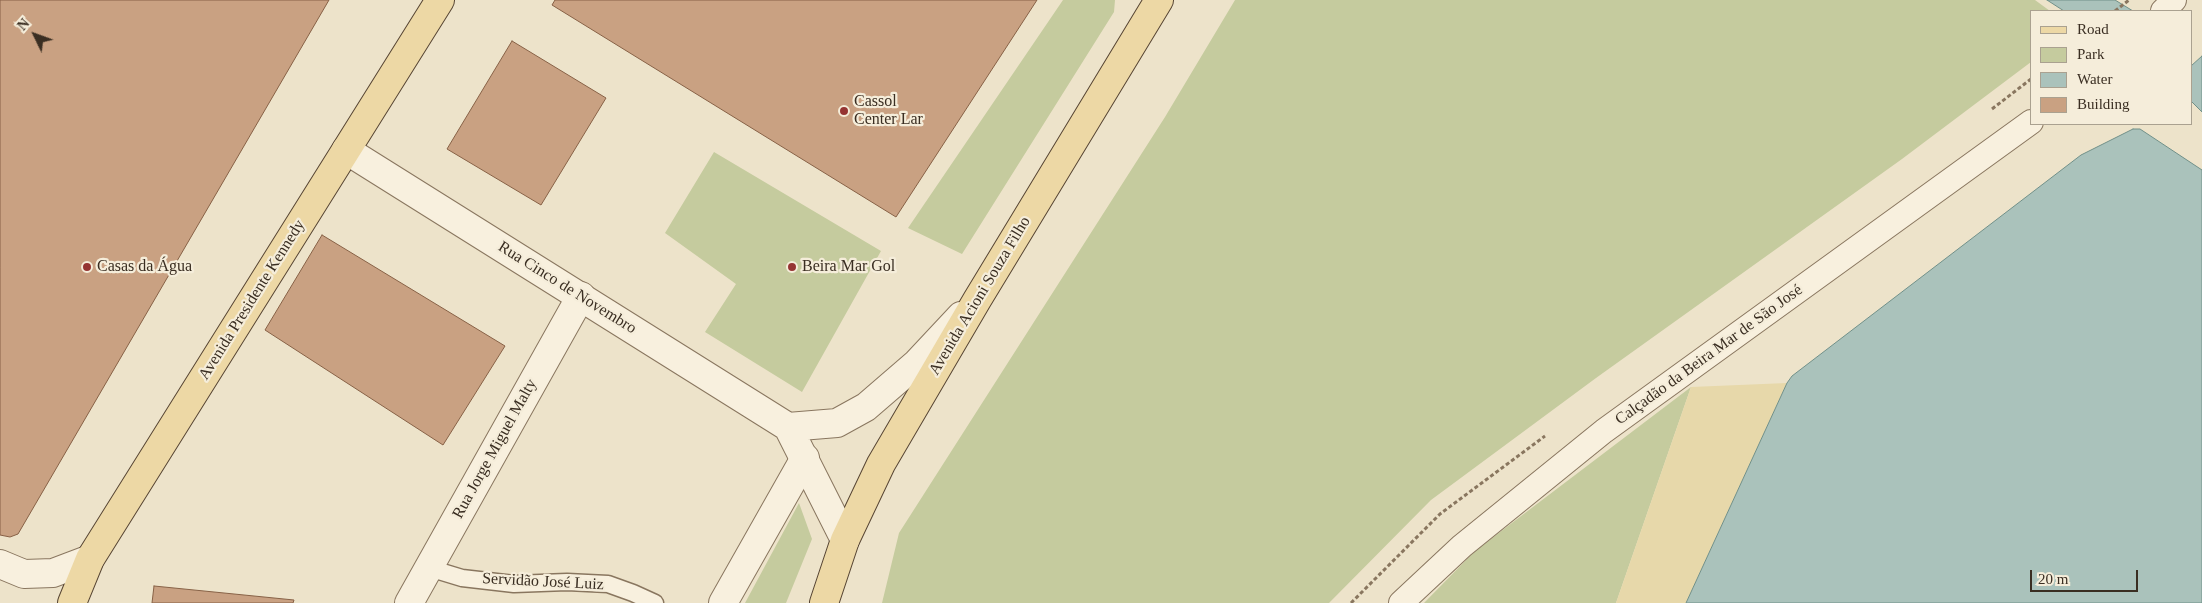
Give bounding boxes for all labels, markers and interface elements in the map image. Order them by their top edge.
north arrow [10,10,60,60]
legend [2030,10,2192,125]
text: N [15,16,32,33]
text: Road [2077,21,2109,37]
text: Park [2077,46,2105,62]
text: Water [2077,71,2112,87]
place label: Cassol Center Lar [854,92,923,130]
text: Building [2077,96,2130,112]
marker: Cassol Center Lar [838,105,850,117]
street label: Avenida Acioni Souza Filho [925,213,1035,379]
street label: Avenida Presidente Kennedy [195,216,309,384]
street label: Rua Cinco de Novembro [494,238,640,338]
place label: Casas da Água [97,257,192,277]
place label: Beira Mar Gol [802,257,895,277]
marker: Casas da Água [81,261,93,273]
marker: Beira Mar Gol [786,261,798,273]
street label: Calçadão da Beira Mar de São José [1612,281,1806,429]
street label: Rua Jorge Miguel Malty [449,376,541,522]
scale bar [2032,560,2140,592]
street label: Servidão José Luiz [482,569,604,595]
text: 20 m [2038,571,2068,587]

